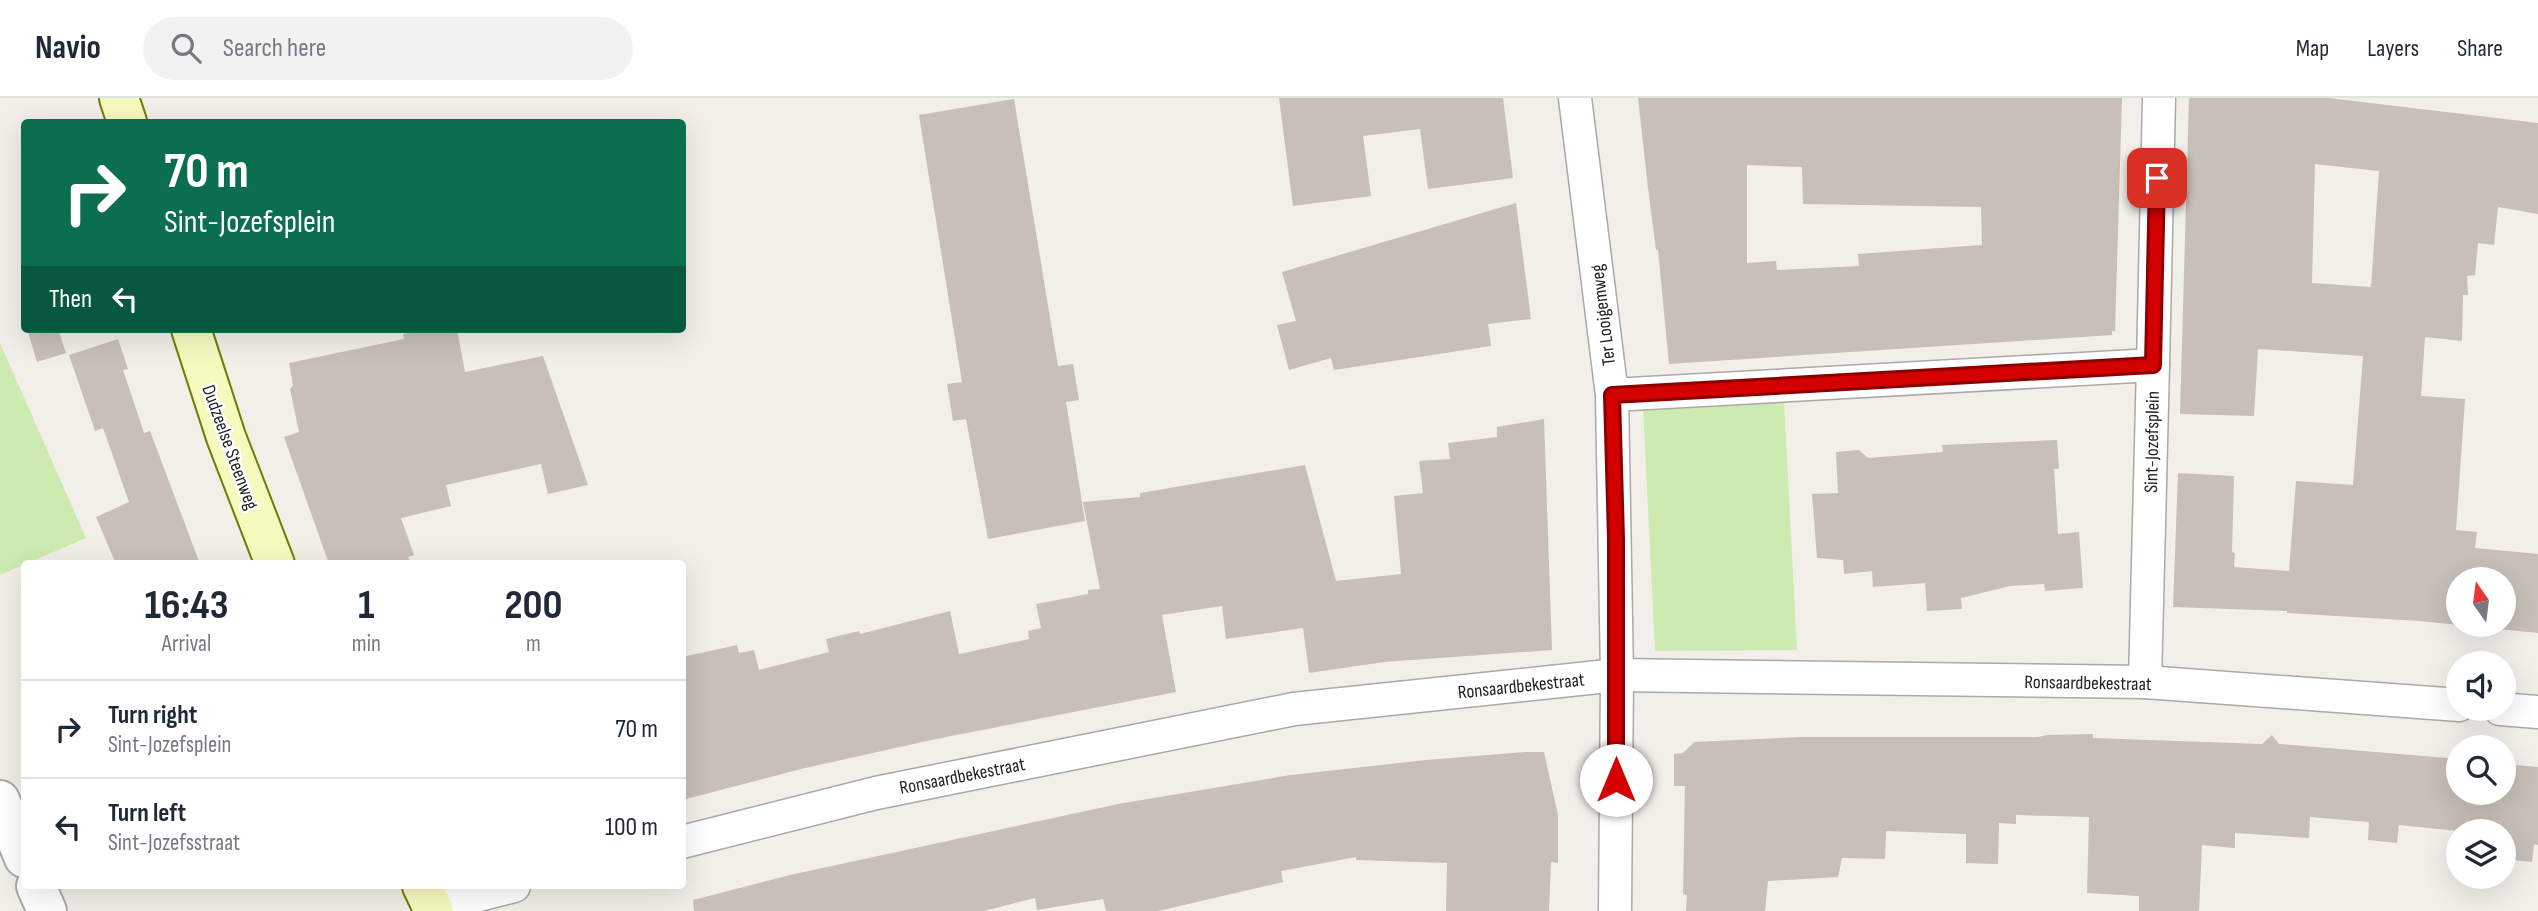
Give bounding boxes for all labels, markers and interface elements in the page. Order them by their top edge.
search box [143,17,633,80]
text: Navio [35,28,101,68]
icon: search [167,29,205,67]
text: Search here [223,33,326,64]
text: Map [2296,34,2329,63]
text: Layers [2367,34,2419,63]
text: Share [2457,34,2503,63]
text: 70 m [164,143,249,202]
icon: right [49,147,140,238]
pin [2127,148,2187,208]
icon: arrive [2138,159,2176,197]
text: Sint-Jozefsplein [164,203,336,242]
street label: Ter Looigemweg [1586,262,1621,367]
icon: left [106,280,144,318]
text: Then [49,284,92,315]
street label: Dudzeelse Steenweg [196,382,263,513]
street label: Sint-Jozefsplein [2140,391,2165,493]
north arrow [2446,567,2516,637]
map controls [2446,567,2516,889]
text: 16:43 [144,580,228,631]
text: 1 [358,580,375,631]
text: 200 [504,580,563,631]
text: Arrival [162,630,211,658]
text: min [352,630,381,658]
text: m [526,630,541,658]
button: sound [2446,651,2516,721]
street label: Ronsaardbekestraat [1457,668,1586,705]
street label: Ronsaardbekestraat [2024,671,2152,696]
text: Turn right [108,700,197,731]
icon: right [49,710,87,748]
text: 70 m [615,714,658,745]
text: Sint-Jozefsplein [108,731,231,759]
button: search [2446,735,2516,805]
position arrow [1579,743,1653,817]
street label: Ronsaardbekestraat [898,753,1027,800]
text: Turn left [108,798,186,829]
icon: left [49,808,87,846]
text: 100 m [605,812,658,843]
button: layers [2446,819,2516,889]
text: Sint-Jozefsstraat [108,829,240,857]

